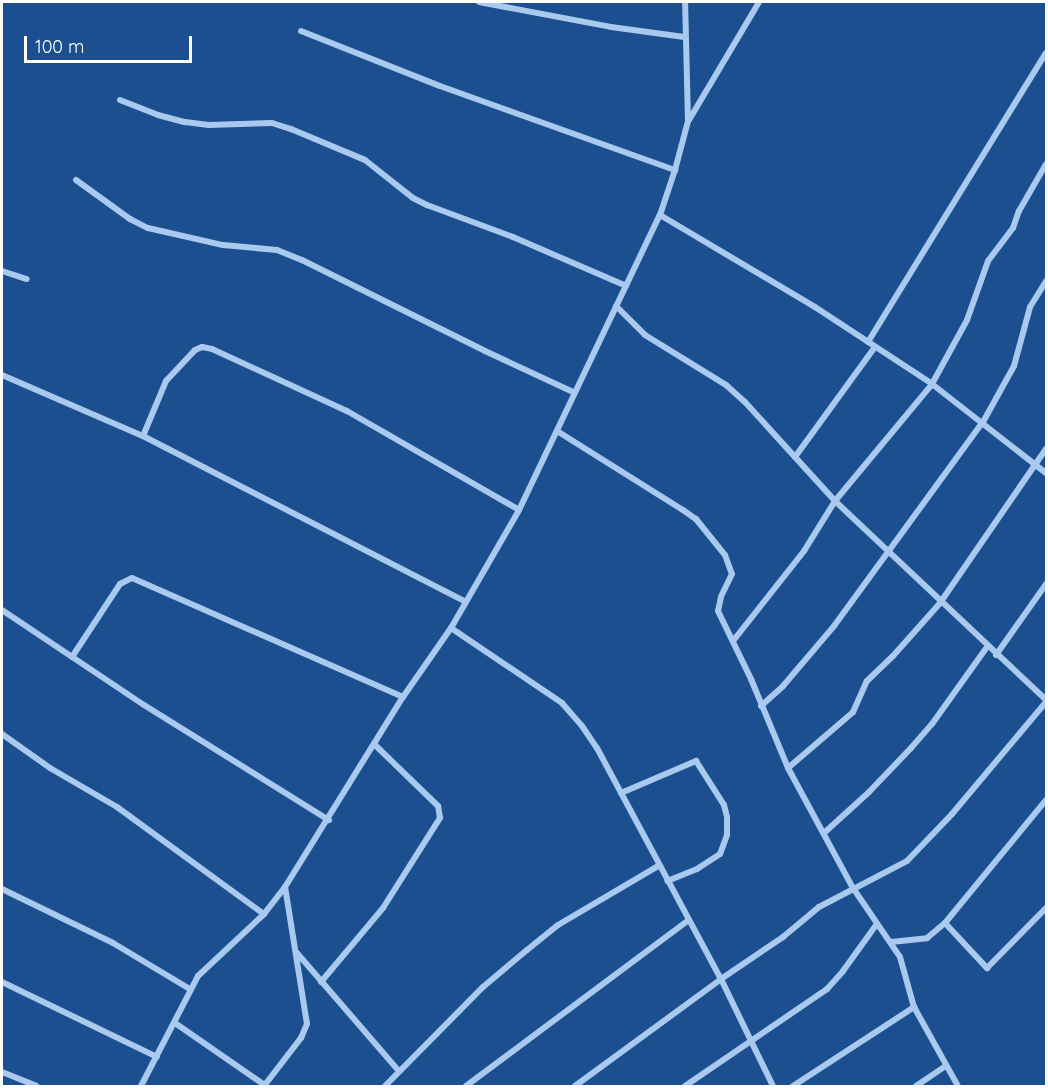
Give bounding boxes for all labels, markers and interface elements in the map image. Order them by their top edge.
scale bar [27,24,195,62]
text: 100 m [35,35,84,58]

